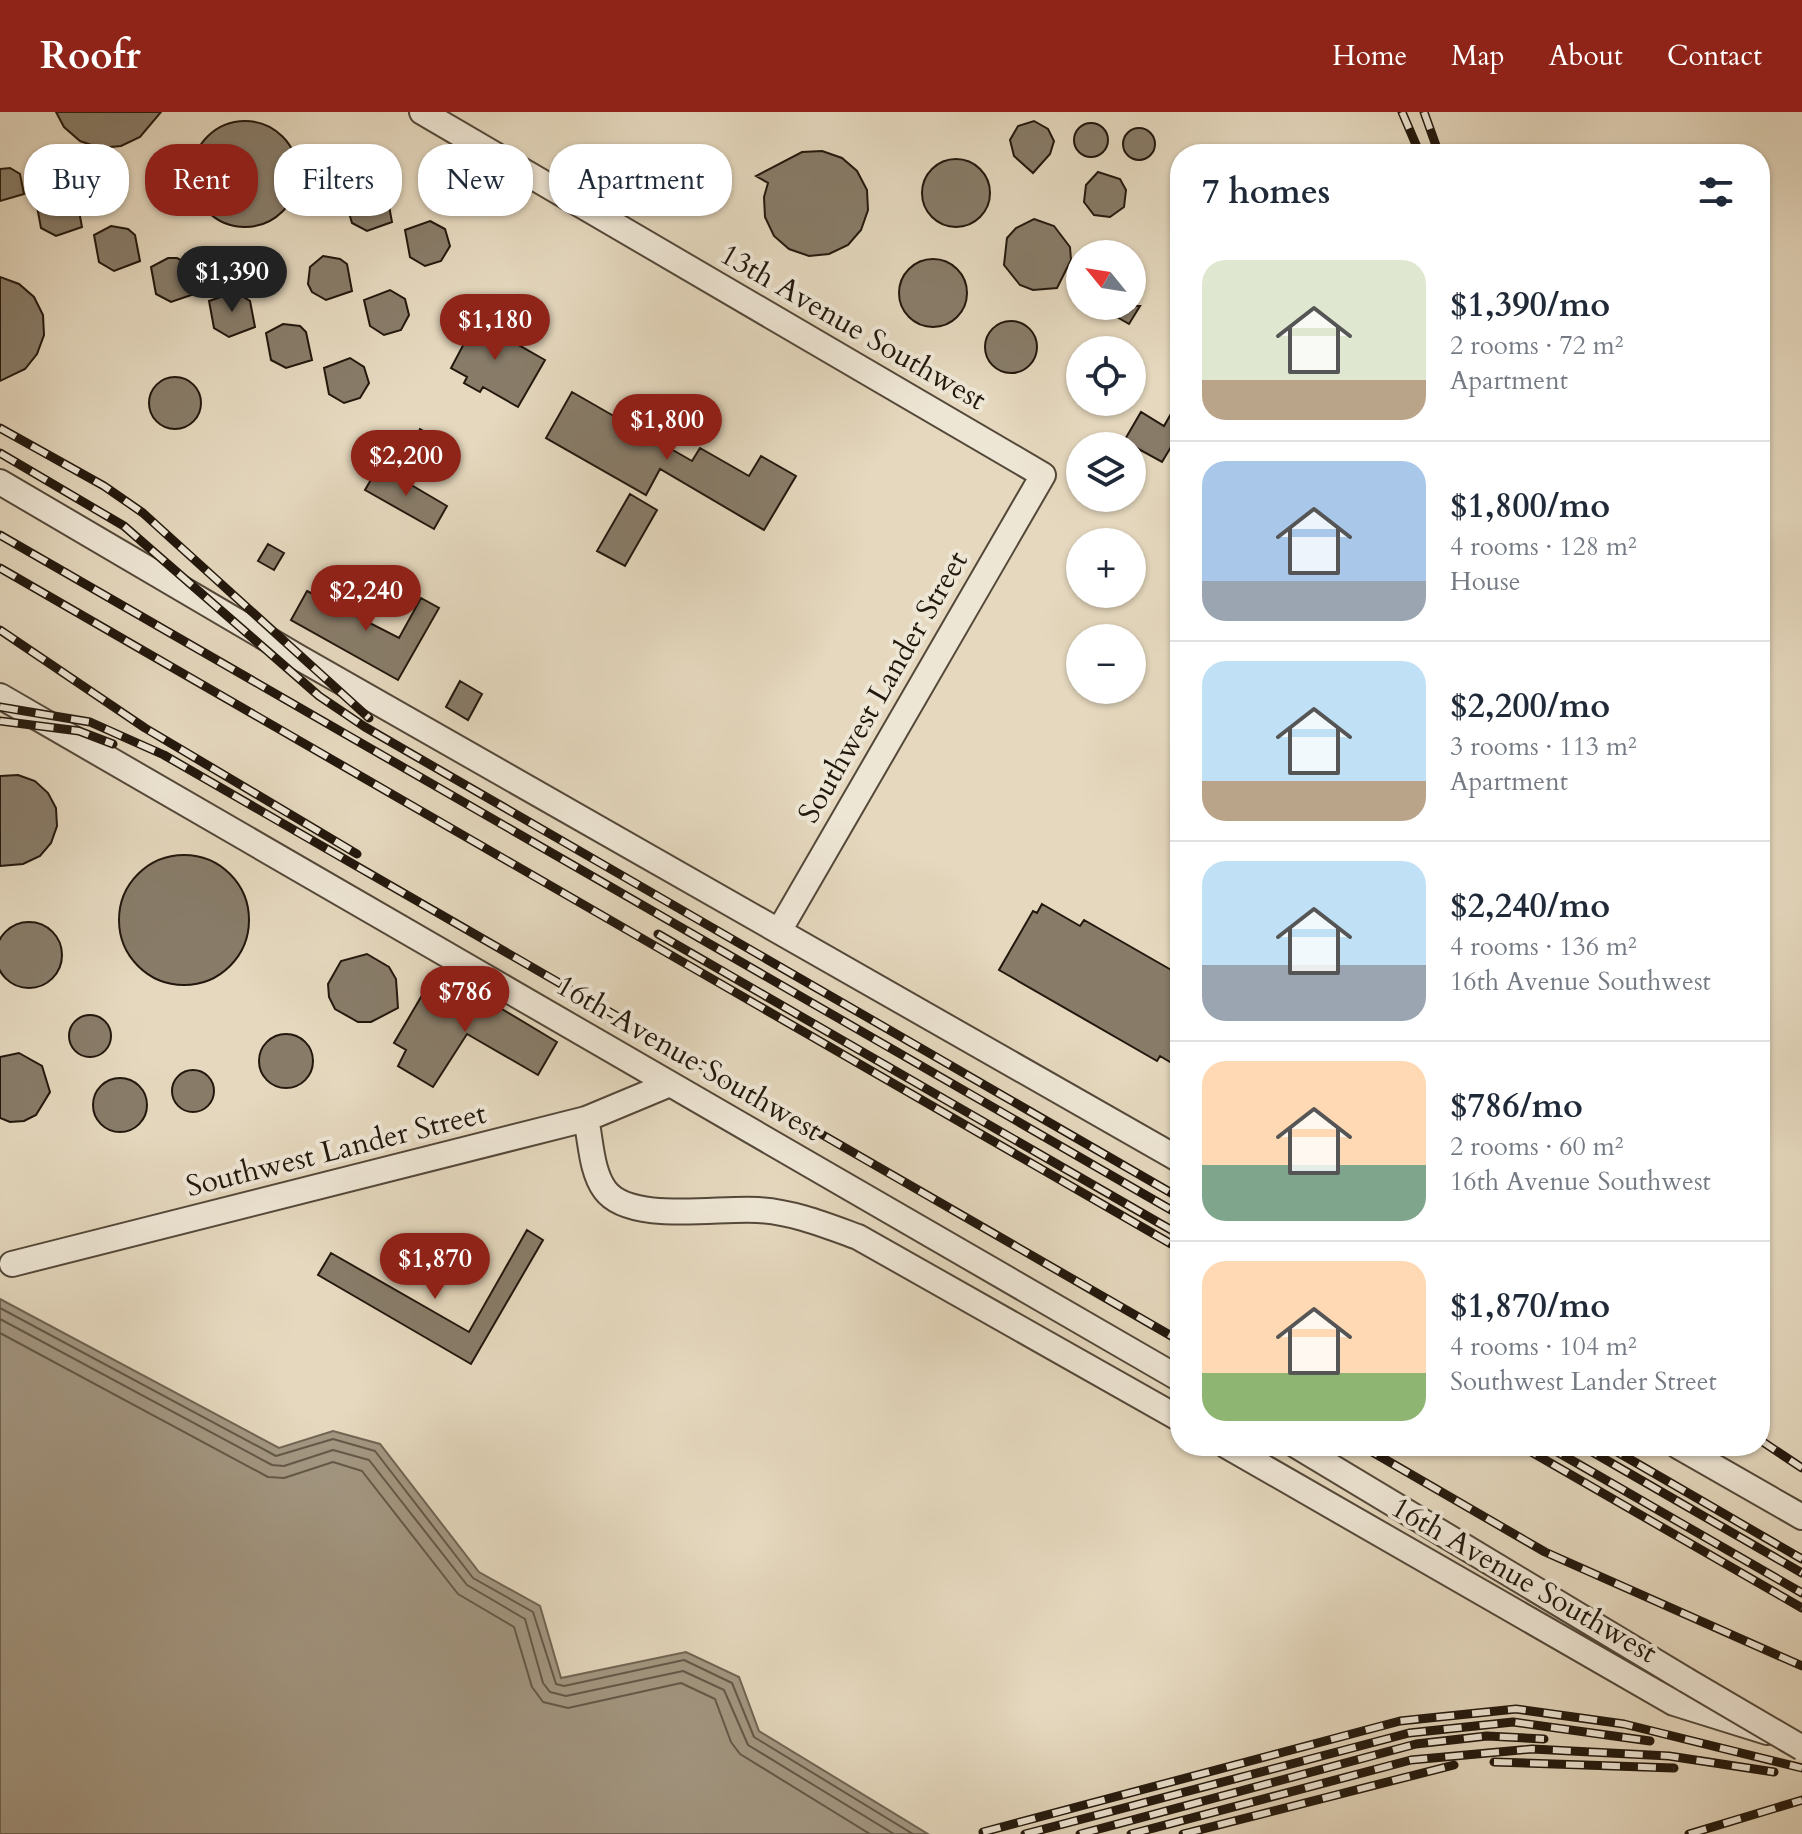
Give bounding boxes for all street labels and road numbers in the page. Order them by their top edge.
street label: 13th Avenue Southwest [712,234,994,420]
street label: Southwest Lander Street [788,543,978,831]
street label: 16th Avenue Southwest [548,965,830,1151]
street label: Southwest Lander Street [182,1093,491,1207]
street label: 16th Avenue Southwest [1383,1487,1665,1673]

